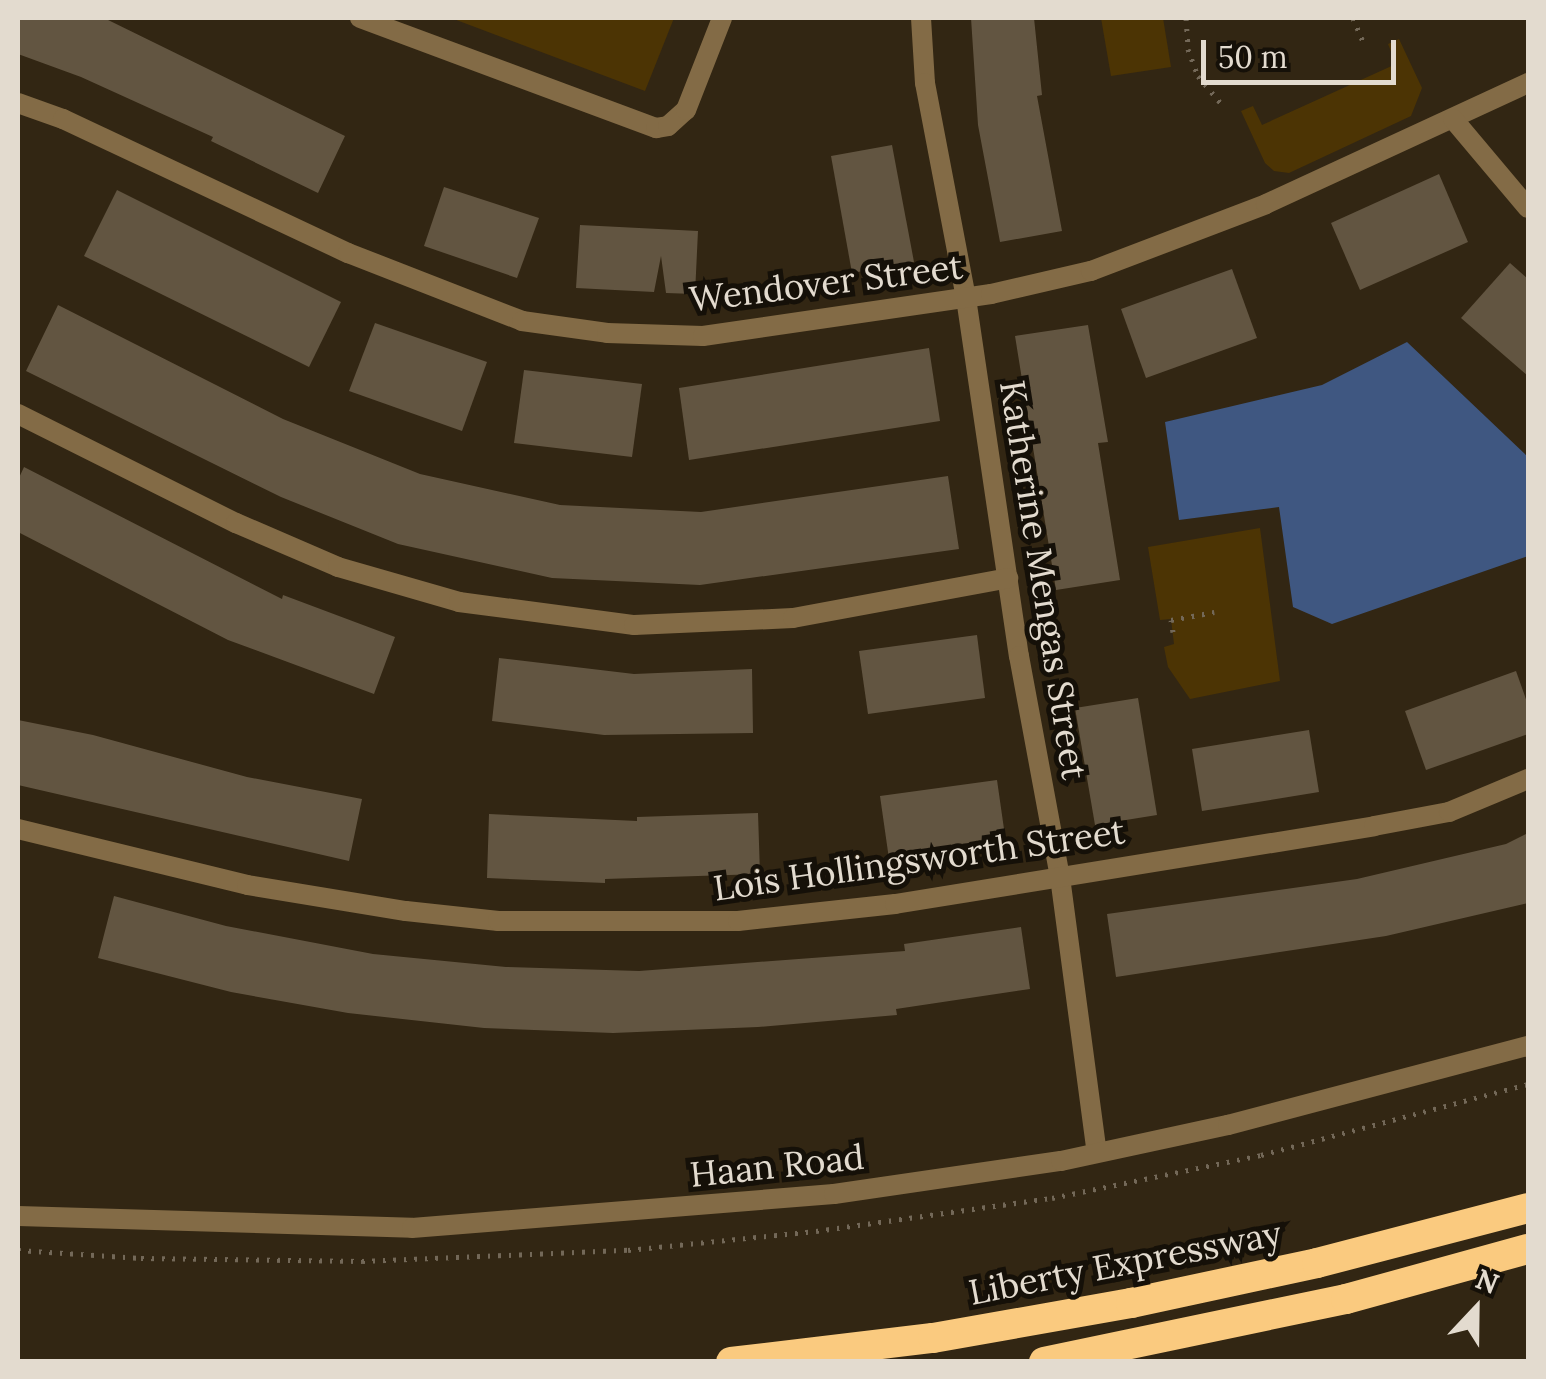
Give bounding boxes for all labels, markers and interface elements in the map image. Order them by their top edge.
scale bar [1206,20,1401,82]
text: 50 m [1218,38,1288,76]
street label: Wendover Street [687,245,965,321]
street label: Katherine Mengas Street [991,377,1095,783]
street label: Lois Hollingsworth Street [711,810,1127,910]
street label: Haan Road [688,1136,866,1196]
street label: Liberty Expressway [965,1212,1285,1314]
north arrow [1426,1259,1526,1359]
text: N [1470,1260,1504,1302]

